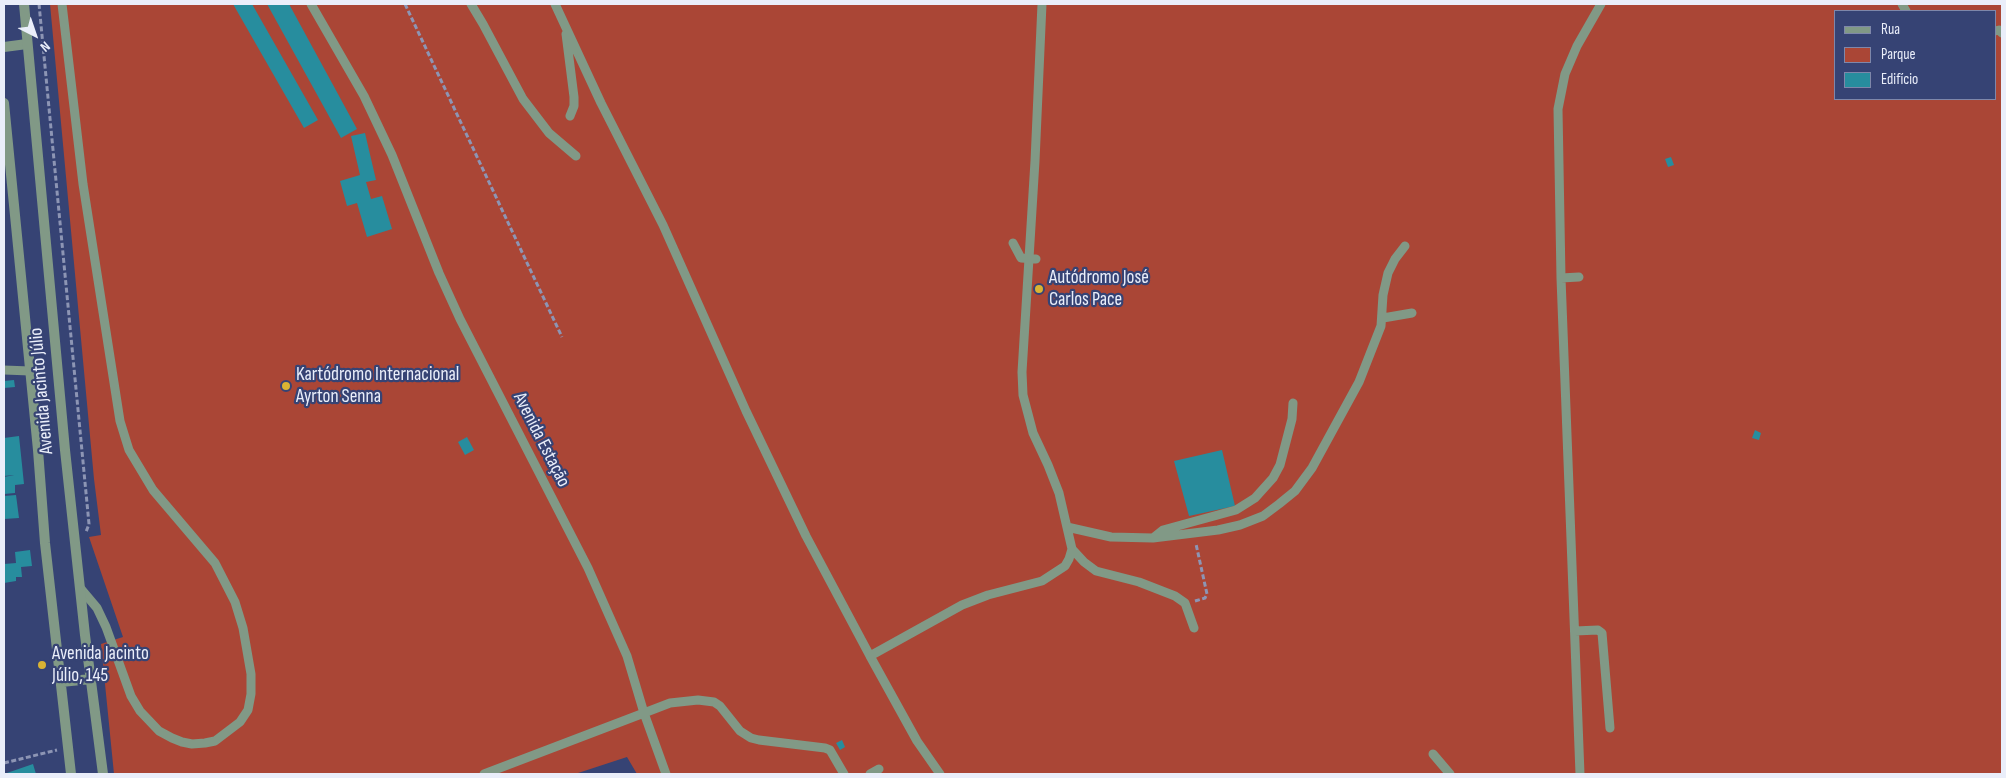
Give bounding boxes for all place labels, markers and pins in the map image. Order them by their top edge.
place label: Autódromo José Carlos Pace [1049,267,1149,311]
marker: Autódromo José Carlos Pace [1033,283,1045,295]
place label: Kartódromo Internacional Ayrton Senna [296,364,459,408]
marker: Kartódromo Internacional Ayrton Senna [280,380,292,392]
place label: Avenida Jacinto Júlio, 145 [52,643,149,687]
marker: Avenida Jacinto Júlio, 145 [36,659,48,671]

